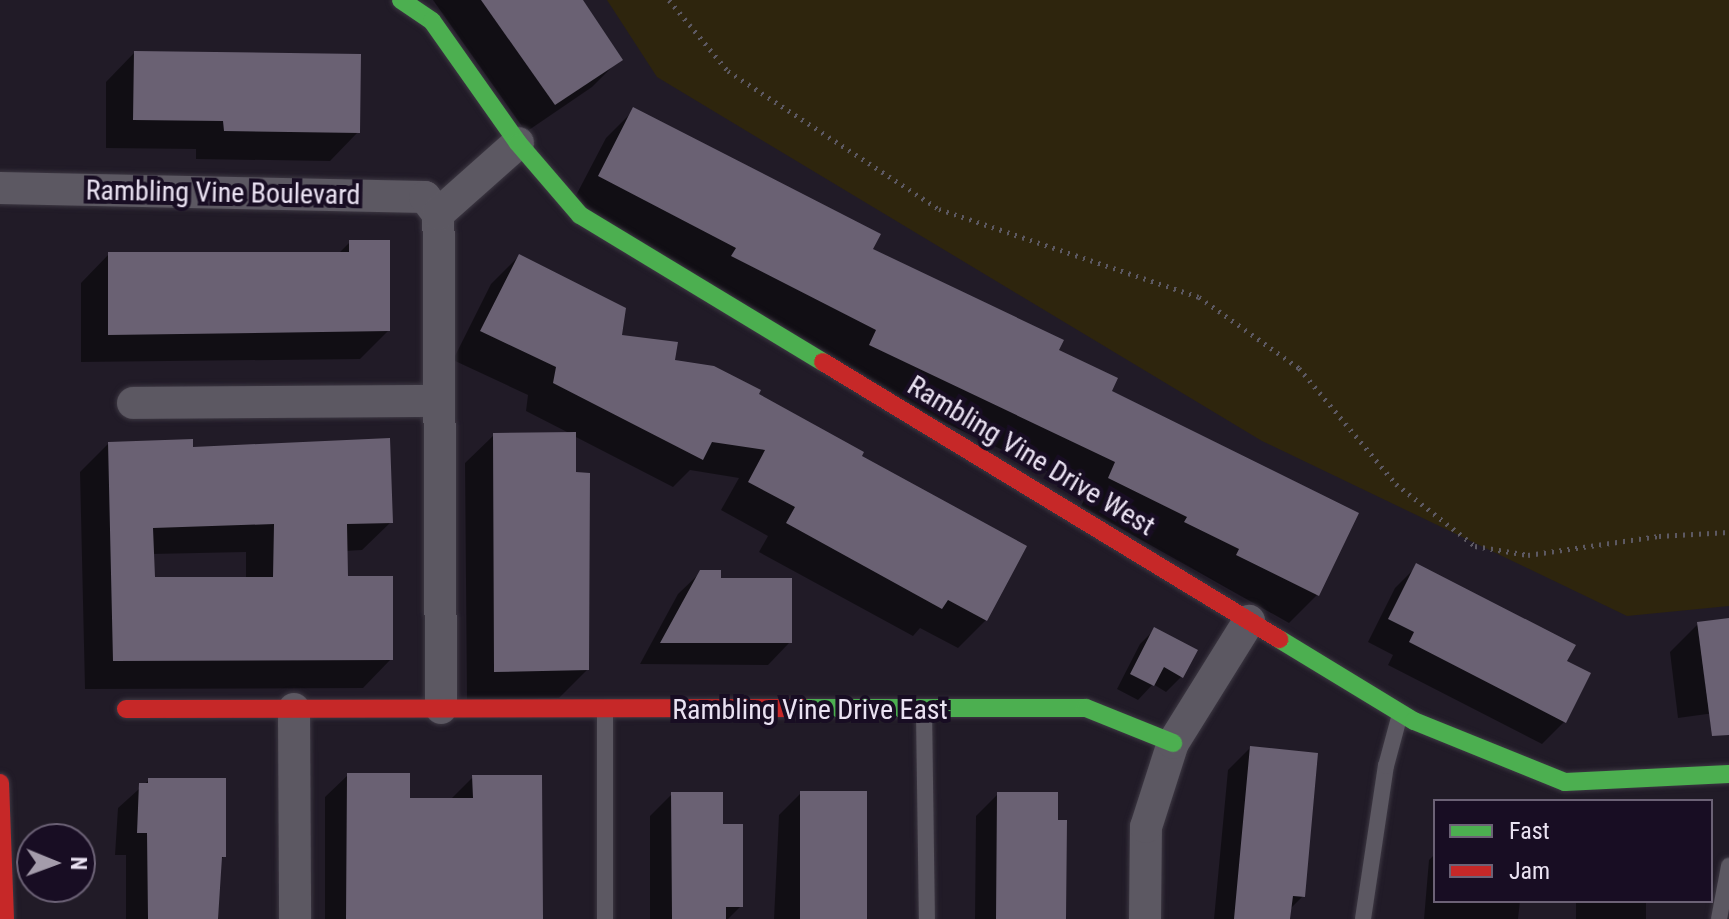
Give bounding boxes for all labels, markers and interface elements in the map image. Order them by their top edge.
street label: Rambling Vine Boulevard [85,174,361,212]
street label: Rambling Vine Drive West [901,369,1161,543]
street label: Rambling Vine Drive East [672,693,948,727]
legend [1433,799,1713,903]
text: Fast [1509,817,1550,845]
north arrow [16,823,96,903]
text: N [66,856,91,870]
text: Jam [1509,857,1550,885]

